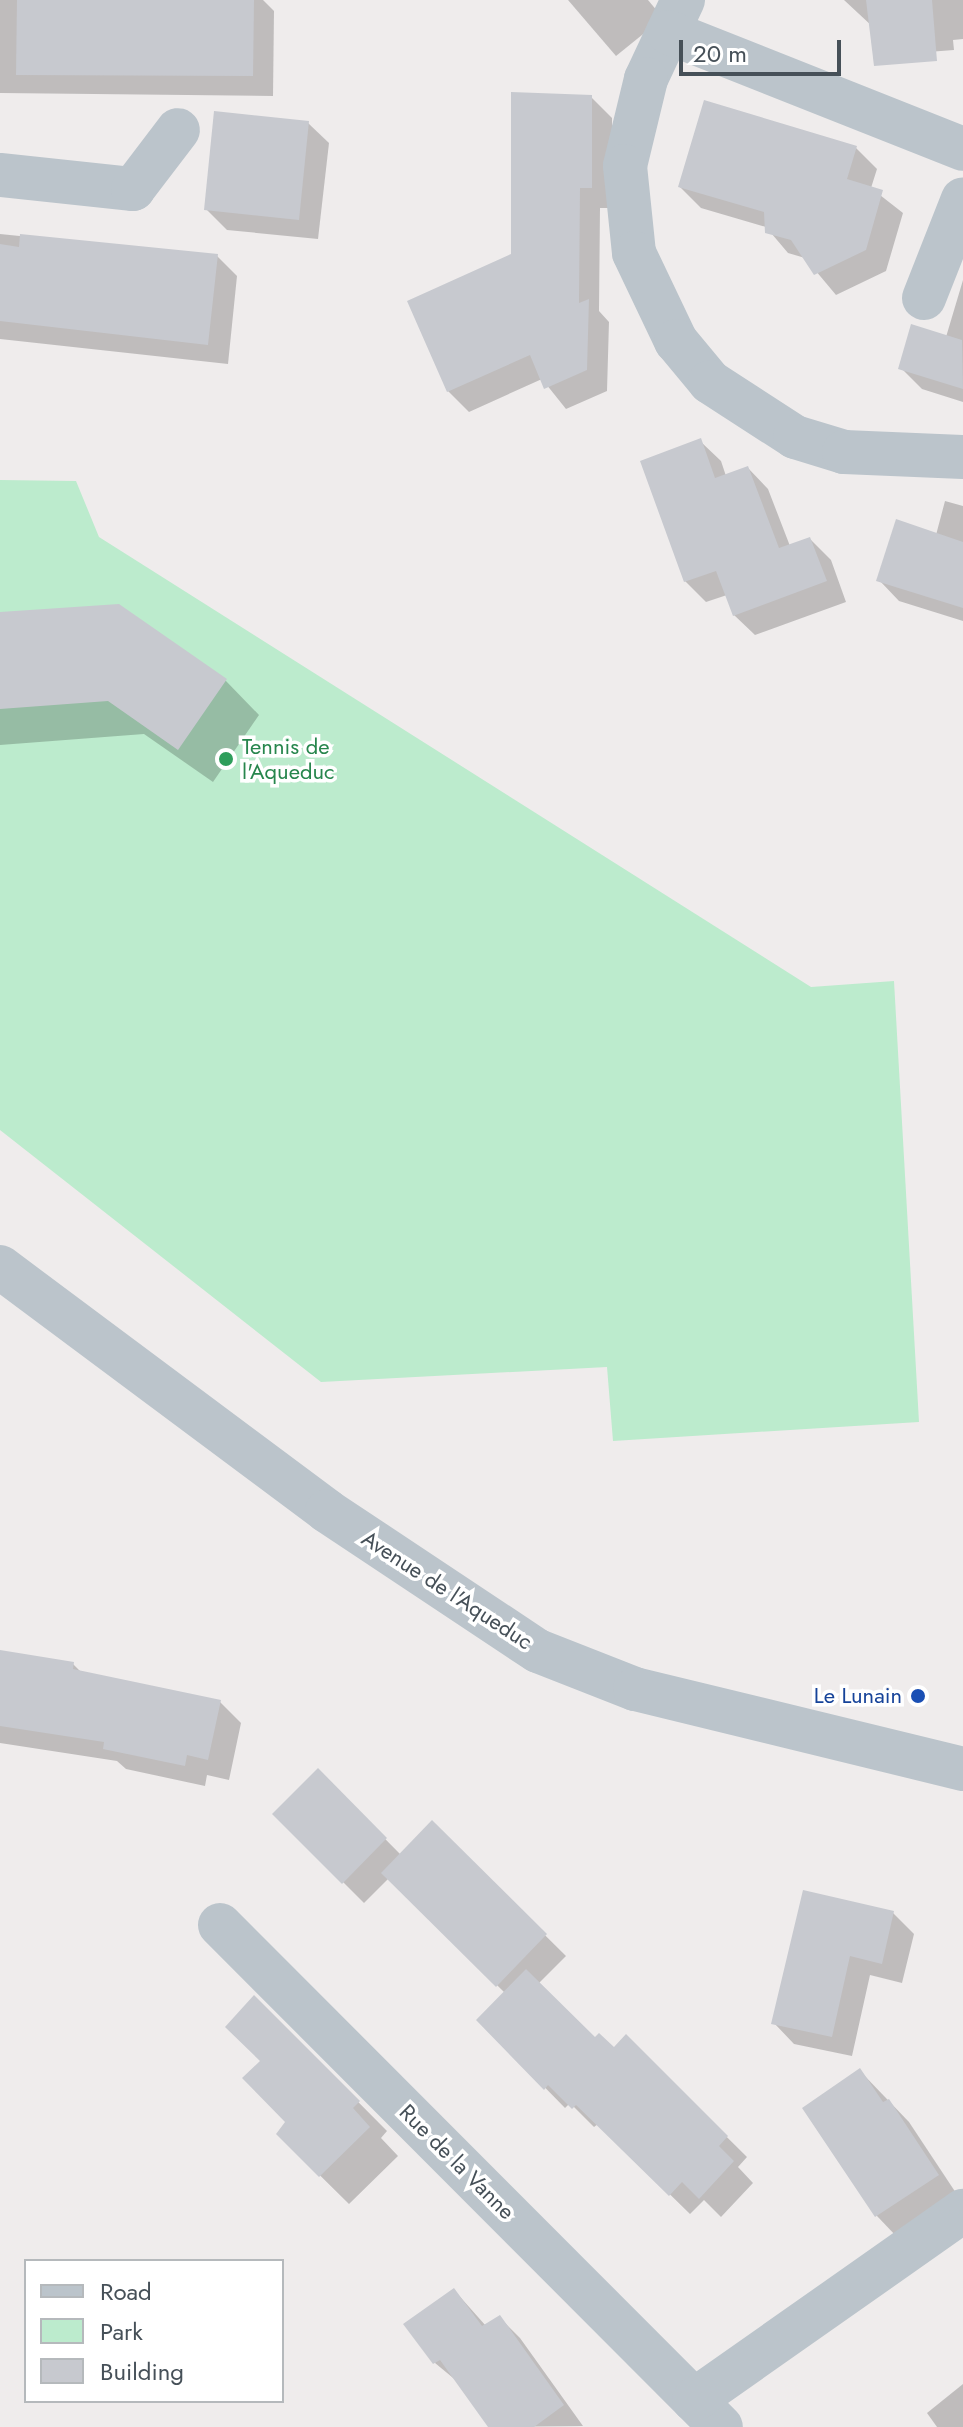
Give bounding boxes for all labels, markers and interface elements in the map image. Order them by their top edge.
scale bar [683,24,845,74]
text: 20 m [693,36,747,71]
place label: Tennis de l'Aqueduc [242,733,335,784]
marker: Tennis de l'Aqueduc [217,750,235,768]
street label: Avenue de l'Aqueduc [357,1525,537,1655]
place label: Le Lunain [814,1683,902,1709]
marker: Le Lunain [909,1687,927,1705]
street label: Rue de la Vanne [394,2099,520,2225]
legend [24,2259,284,2403]
text: Road [100,2274,152,2309]
text: Park [100,2314,143,2349]
text: Building [100,2354,184,2389]

